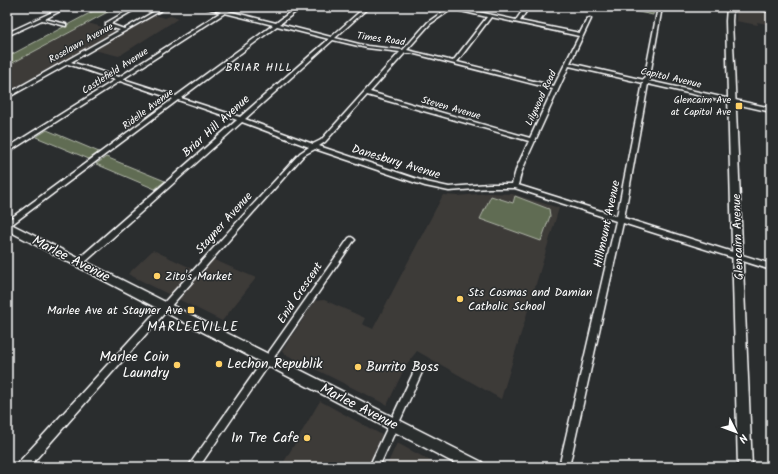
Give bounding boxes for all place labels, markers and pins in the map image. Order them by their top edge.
place label: Glencairn Ave at Capitol Ave [671,92,731,120]
marker: Glencairn Ave at Capitol Ave [734,101,744,111]
place label: Zito's Market [165,267,232,286]
marker: Zito's Market [152,271,162,281]
place label: Sts Cosmas and Damian Catholic School [468,283,592,316]
marker: Sts Cosmas and Damian Catholic School [455,294,465,304]
place label: Marlee Ave at Stayner Ave [47,301,184,320]
marker: Marlee Ave at Stayner Ave [186,305,196,315]
place label: Marlee Coin Laundry [100,346,169,384]
place label: Lechon Republik [227,353,323,375]
place label: Burrito Boss [366,356,439,378]
marker: Lechon Republik [214,359,224,369]
marker: Marlee Coin Laundry [172,360,182,370]
marker: Burrito Boss [353,362,363,372]
place label: In Tre Cafe [231,427,300,449]
marker: In Tre Cafe [302,433,312,443]

